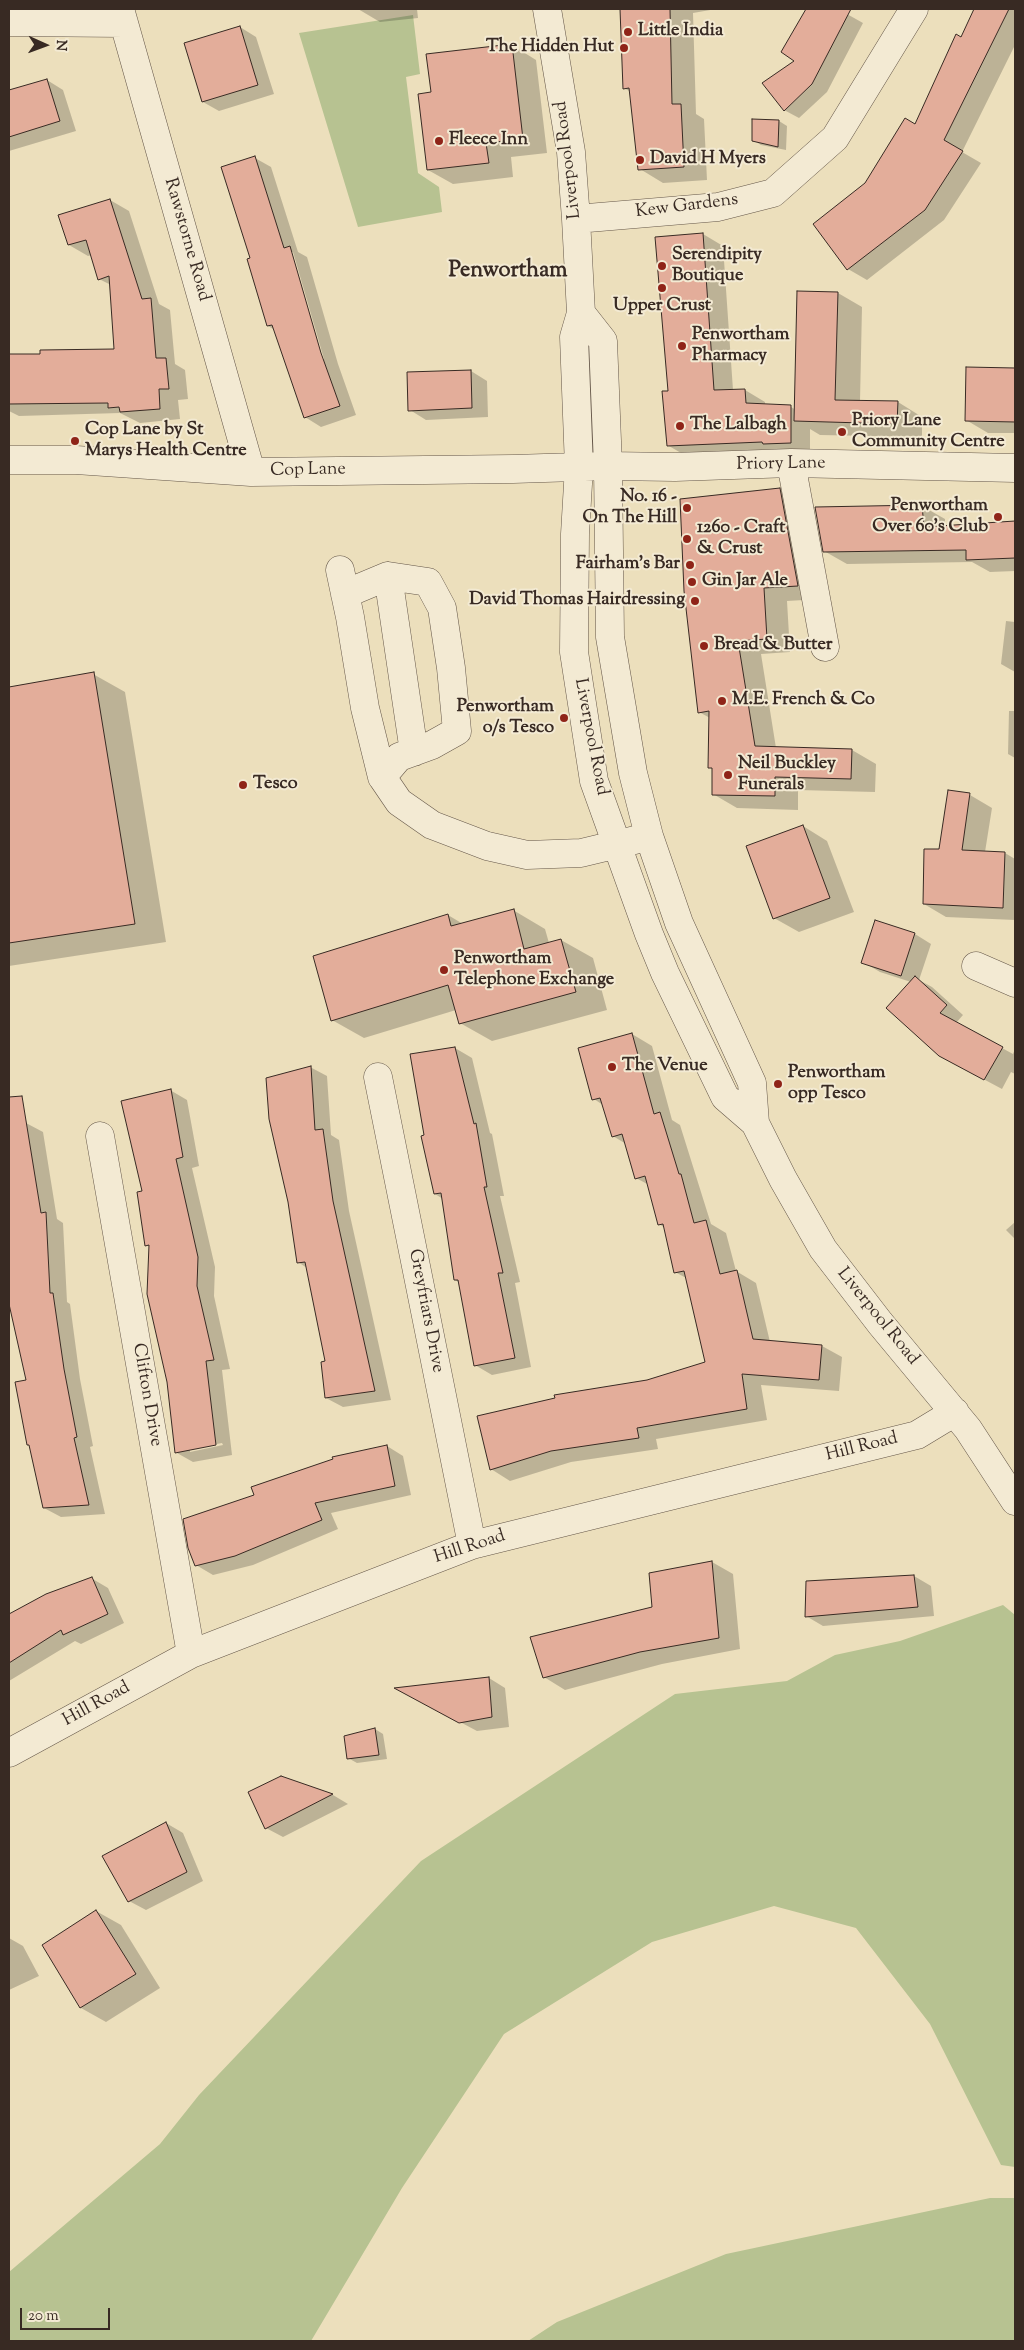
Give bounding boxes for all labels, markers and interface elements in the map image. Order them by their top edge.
north arrow [20,20,70,70]
place label: Little India [638,21,723,43]
marker: Little India [622,26,634,38]
place label: The Hidden Hut [486,37,614,59]
text: N [50,40,70,51]
marker: The Hidden Hut [618,42,630,54]
street label: Liverpool Road [551,100,587,220]
place label: Fleece Inn [449,130,528,152]
marker: Fleece Inn [433,135,445,147]
place label: David H Myers [650,149,766,171]
marker: David H Myers [634,154,646,166]
street label: Rawstorne Road [158,176,214,304]
street label: Kew Gardens [634,190,740,224]
place label: Serendipity Boutique [672,245,762,288]
district label: Penwortham [449,259,567,285]
marker: Serendipity Boutique [656,260,668,272]
marker: Upper Crust [656,282,668,294]
place label: Upper Crust [613,296,711,318]
place label: Penwortham Pharmacy [692,325,789,368]
marker: Penwortham Pharmacy [676,340,688,352]
place label: Priory Lane Community Centre [852,411,1005,454]
place label: The Lalbagh [690,415,787,437]
place label: Cop Lane by St Marys Health Centre [85,420,247,462]
marker: The Lalbagh [674,420,686,432]
marker: Priory Lane Community Centre [836,426,848,438]
marker: Cop Lane by St Marys Health Centre [69,435,81,447]
street label: Priory Lane [736,453,826,477]
street label: Cop Lane [270,460,346,482]
place label: No. 16 - On The Hill [583,487,677,530]
place label: Penwortham Over 60’s Club [872,496,988,538]
marker: No. 16 - On The Hill [681,502,693,514]
marker: Penwortham Over 60’s Club [992,511,1004,523]
place label: 1260 - Craft & Crust [697,518,785,560]
marker: 1260 - Craft & Crust [681,533,693,545]
place label: Fairham’s Bar [576,554,680,576]
marker: Fairham’s Bar [684,559,696,571]
place label: Gin Jar Ale [702,571,788,593]
marker: Gin Jar Ale [686,576,698,588]
place label: David Thomas Hairdressing [469,590,685,612]
marker: David Thomas Hairdressing [689,595,701,607]
place label: Bread & Butter [714,635,833,657]
marker: Bread & Butter [698,640,710,652]
street label: Liverpool Road [568,677,612,797]
place label: M.E. French & Co [732,690,875,712]
marker: M.E. French & Co [716,695,728,707]
place label: Penwortham o/s Tesco [457,697,554,740]
marker: Penwortham o/s Tesco [558,712,570,724]
place label: Neil Buckley Funerals [738,754,836,796]
marker: Neil Buckley Funerals [722,769,734,781]
place label: Tesco [253,774,298,796]
marker: Tesco [237,779,249,791]
place label: Penwortham Telephone Exchange [454,949,614,992]
marker: Penwortham Telephone Exchange [438,964,450,976]
place label: The Venue [622,1056,708,1078]
marker: The Venue [606,1061,618,1073]
place label: Penwortham opp Tesco [788,1063,885,1106]
marker: Penwortham opp Tesco [772,1078,784,1090]
street label: Greyfriars Drive [402,1247,448,1375]
street label: Liverpool Road [831,1264,923,1370]
street label: Clifton Drive [126,1342,166,1448]
street label: Hill Road [824,1429,900,1467]
street label: Hill Road [432,1526,508,1570]
street label: Hill Road [60,1678,134,1732]
scale bar [22,2298,112,2330]
text: 20 m [28,2306,59,2327]

